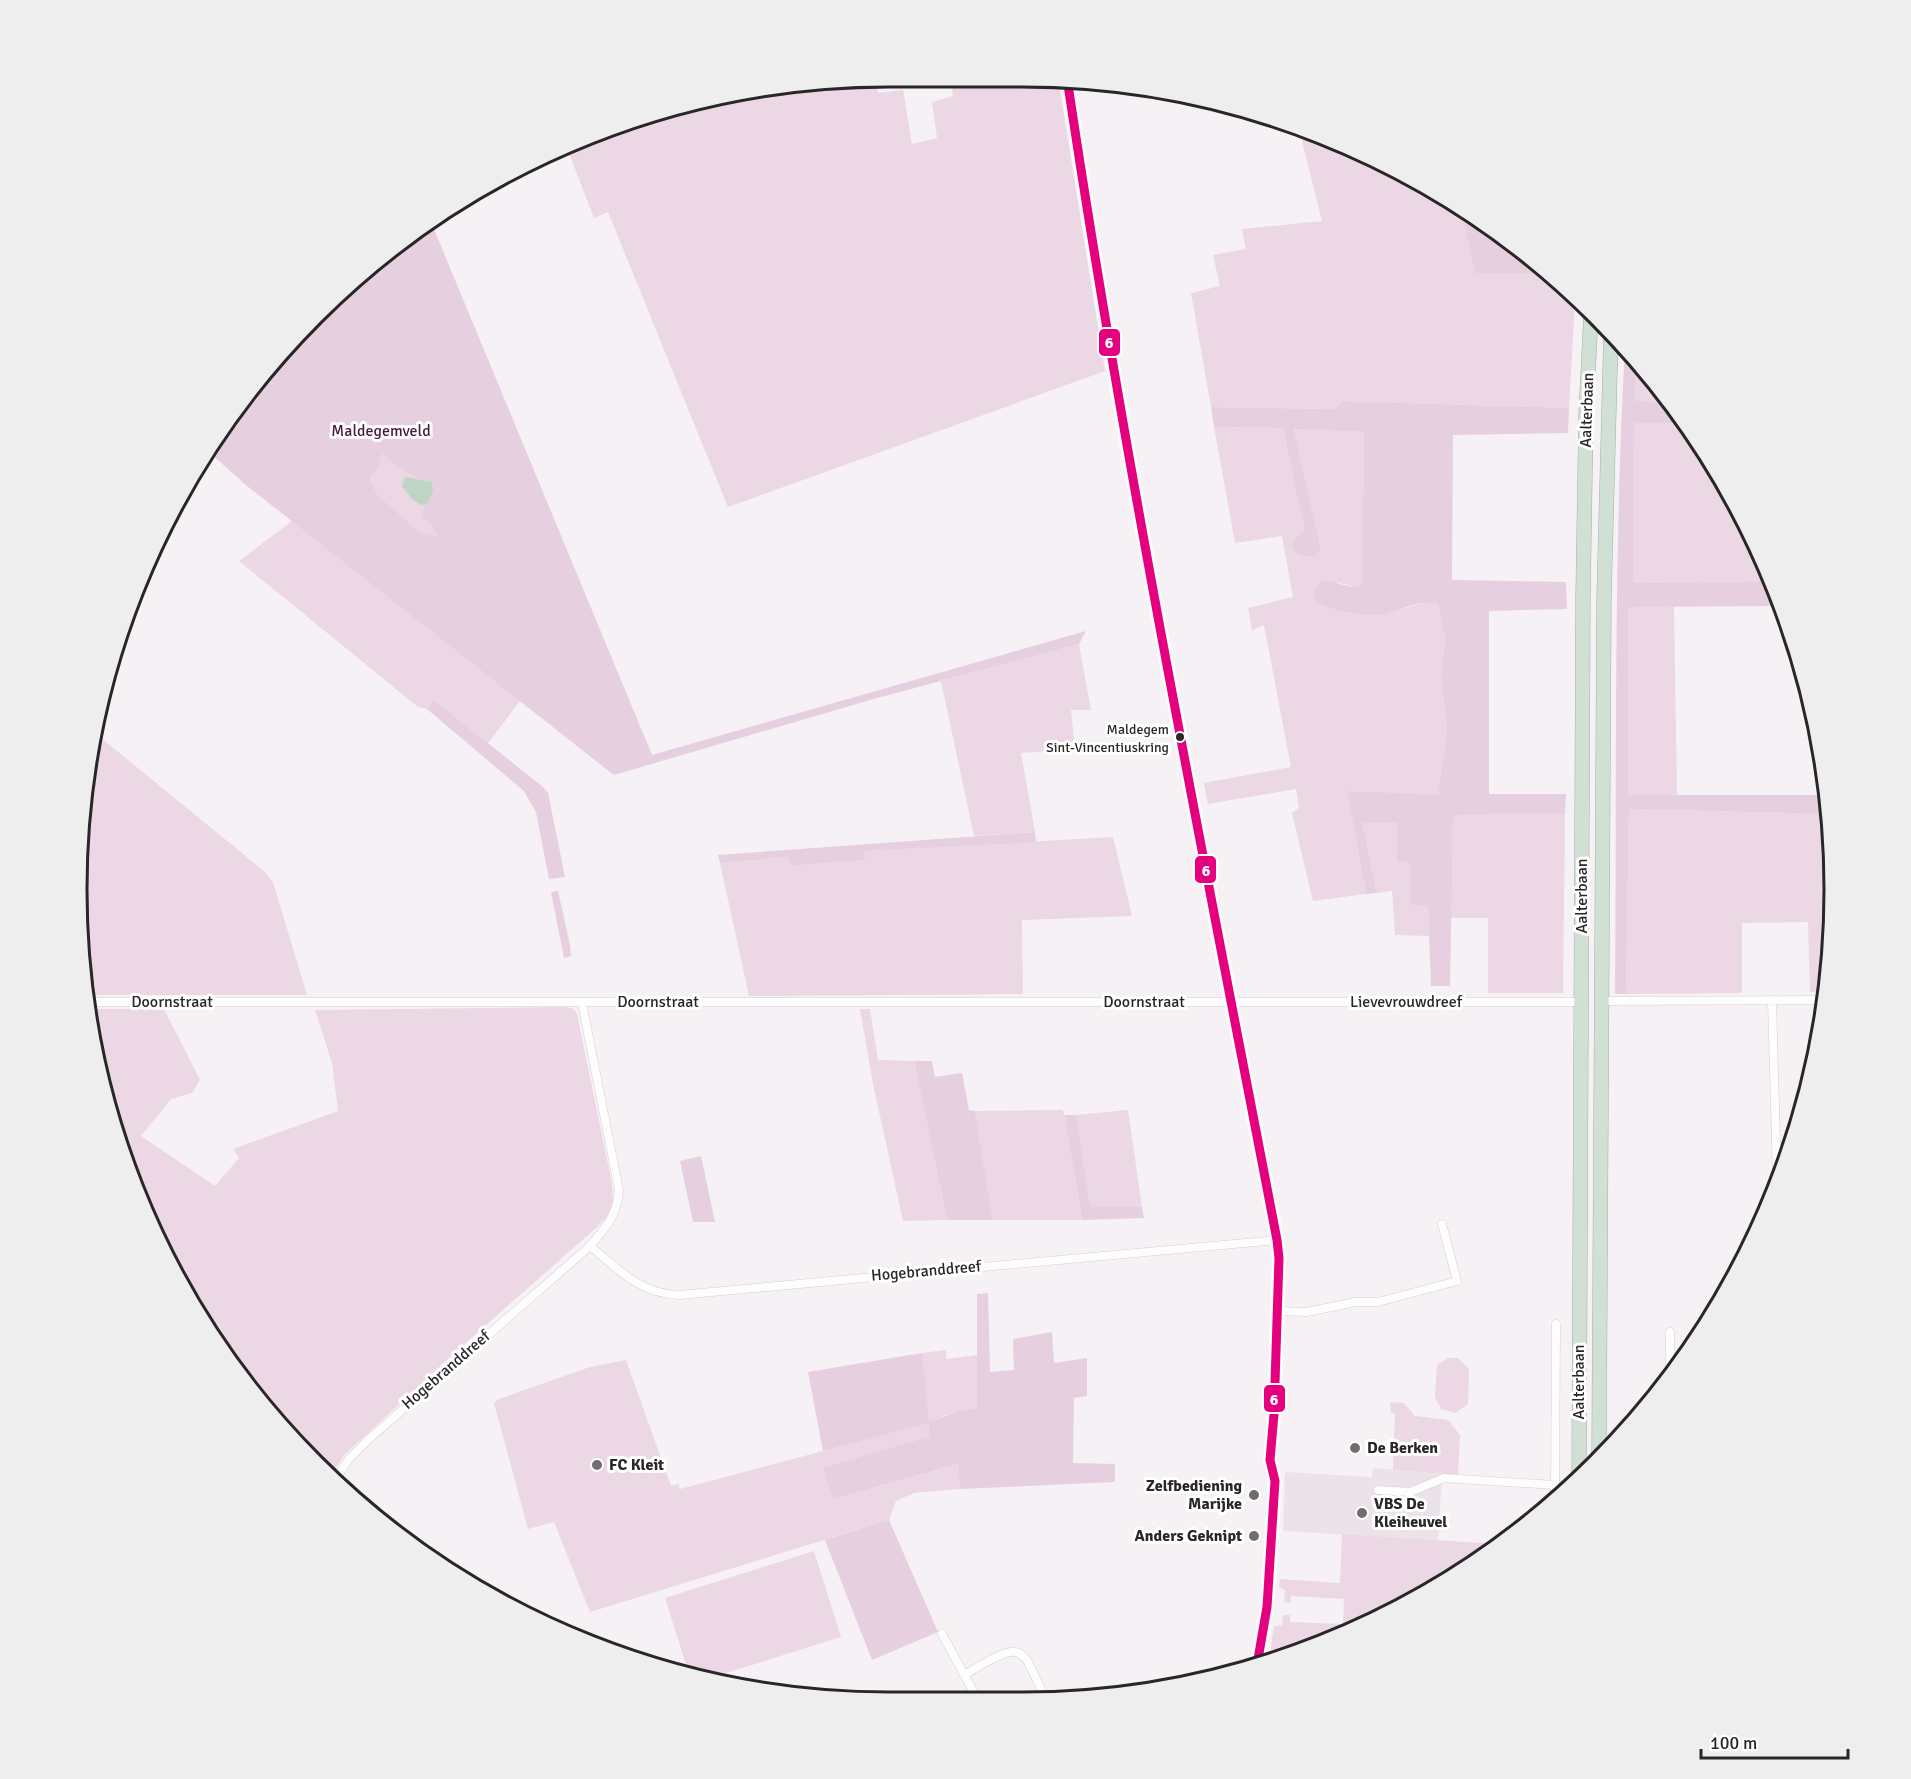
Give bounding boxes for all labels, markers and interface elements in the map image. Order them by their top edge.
line badge: 6 [1098,328,1121,357]
text: 6 [1105,333,1114,353]
street label: Aalterbaan [1576,372,1598,448]
park label: Maldegemveld [331,421,431,441]
place label: Maldegem Sint-Vincentiuskring [1046,721,1169,756]
marker: Maldegem Sint-Vincentiuskring [1174,731,1186,743]
line badge: 6 [1194,855,1217,884]
street label: Aalterbaan [1572,858,1592,934]
text: 6 [1202,861,1211,881]
street label: Doornstraat [131,992,213,1012]
street label: Doornstraat [617,992,699,1012]
street label: Doornstraat [1103,992,1185,1012]
street label: Lievevrouwdreef [1350,992,1463,1012]
street label: Hogebranddreef [870,1256,983,1286]
street label: Hogebranddreef [398,1326,495,1414]
street label: Aalterbaan [1569,1344,1589,1420]
line badge: 6 [1263,1384,1286,1413]
text: 6 [1270,1390,1279,1410]
place label: De Berken [1367,1438,1438,1458]
marker: De Berken [1348,1441,1362,1455]
place label: FC Kleit [609,1455,664,1475]
marker: FC Kleit [590,1458,604,1472]
place label: Zelfbediening Marijke [1146,1476,1242,1514]
marker: Zelfbediening Marijke [1247,1488,1261,1502]
place label: VBS De Kleiheuvel [1374,1494,1447,1532]
marker: VBS De Kleiheuvel [1355,1506,1369,1520]
place label: Anders Geknipt [1135,1526,1242,1546]
marker: Anders Geknipt [1247,1529,1261,1543]
scale bar [1701,1722,1848,1760]
text: 100 m [1710,1732,1757,1754]

